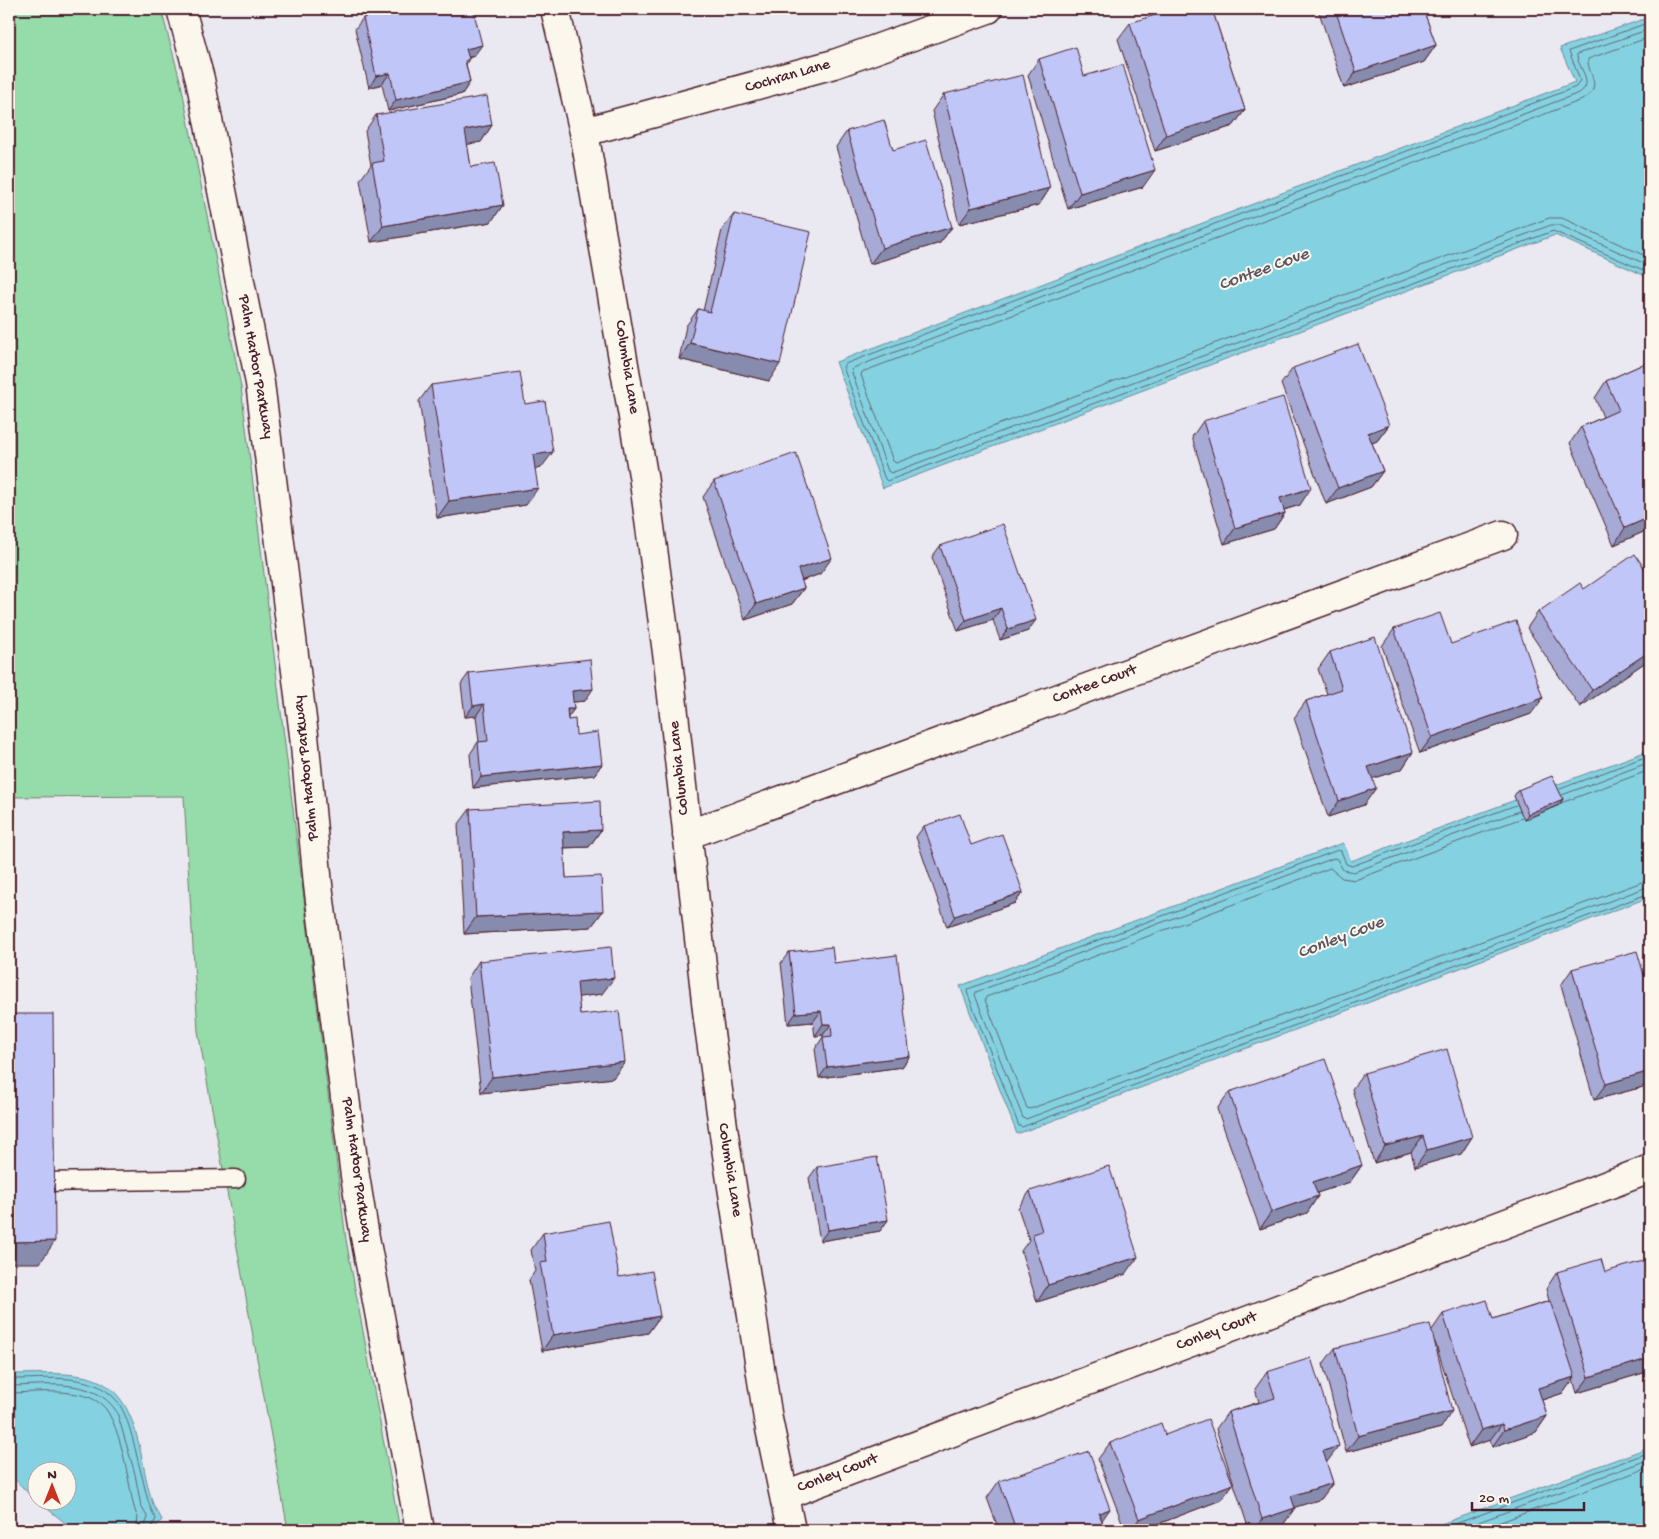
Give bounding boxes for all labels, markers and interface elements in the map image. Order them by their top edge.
street label: Cochran Lane [743,56,833,98]
water label: Contee Cove [1216,244,1312,296]
street label: Palm Harbor Parkway [233,293,277,441]
street label: Columbia Lane [609,319,643,416]
street label: Contee Court [1050,661,1141,709]
street label: Palm Harbor Parkway [290,694,324,843]
street label: Columbia Lane [666,719,694,816]
water label: Conley Cove [1295,912,1388,964]
street label: Palm Harbor Parkway [336,1095,376,1244]
street label: Columbia Lane [712,1122,746,1219]
street label: Conley Court [1174,1307,1261,1356]
street label: Conley Court [795,1449,882,1498]
north arrow [28,1462,78,1512]
text: N [47,1467,57,1484]
scale bar [1472,1479,1584,1511]
text: 20 m [1479,1490,1509,1508]

